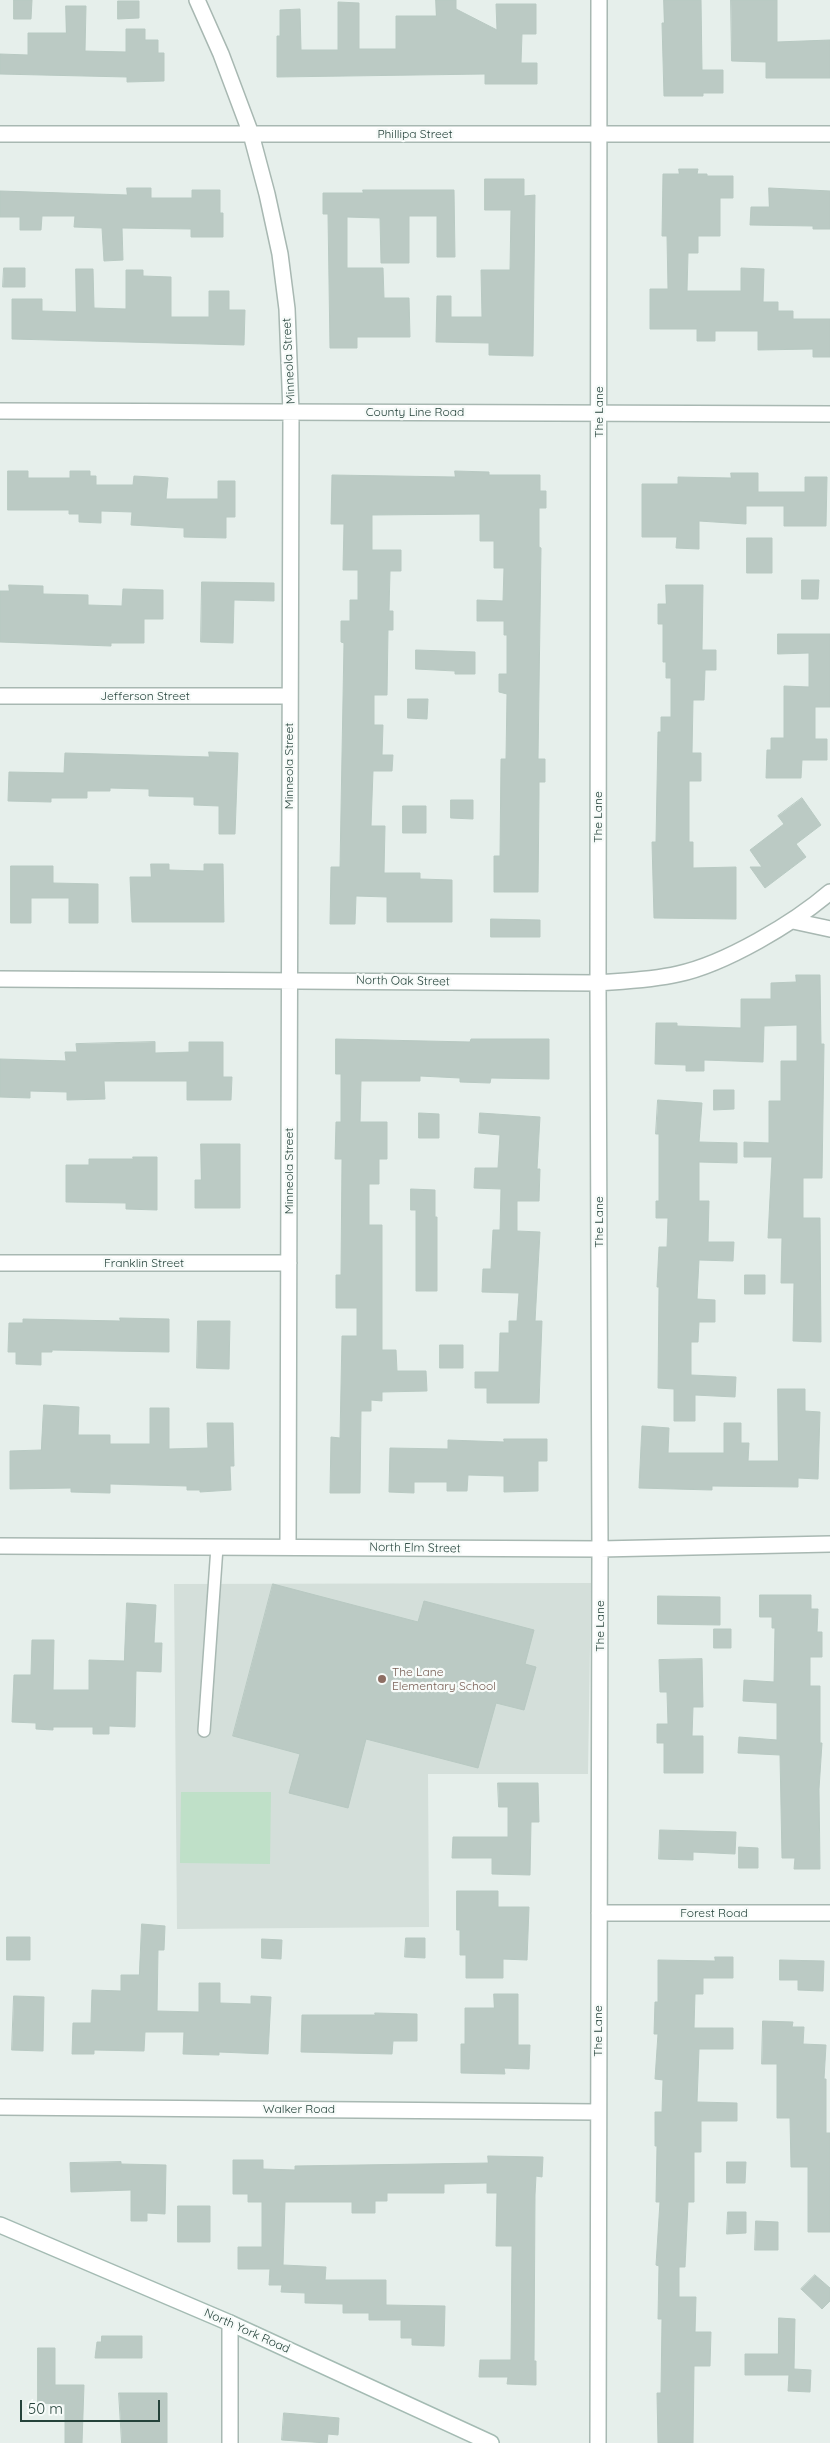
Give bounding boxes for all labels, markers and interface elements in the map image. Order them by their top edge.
street label: Phillipa Street [377,127,453,141]
street label: Minneola Street [280,317,298,405]
street label: The Lane [592,386,606,438]
street label: County Line Road [366,405,464,419]
street label: Jefferson Street [100,689,190,703]
street label: Minneola Street [282,723,296,809]
street label: The Lane [591,791,605,843]
street label: North Oak Street [356,973,450,989]
street label: Minneola Street [282,1128,296,1214]
street label: The Lane [592,1196,606,1248]
street label: Franklin Street [104,1256,184,1270]
street label: North Elm Street [369,1540,461,1556]
street label: The Lane [593,1600,607,1652]
place label: The Lane Elementary School [392,1665,496,1693]
marker: The Lane Elementary School [376,1673,388,1685]
street label: Forest Road [680,1906,748,1920]
street label: The Lane [591,2005,605,2057]
street label: Walker Road [263,2102,335,2116]
street label: North York Road [202,2306,292,2356]
scale bar [22,2390,162,2422]
text: 50 m [28,2399,63,2418]

